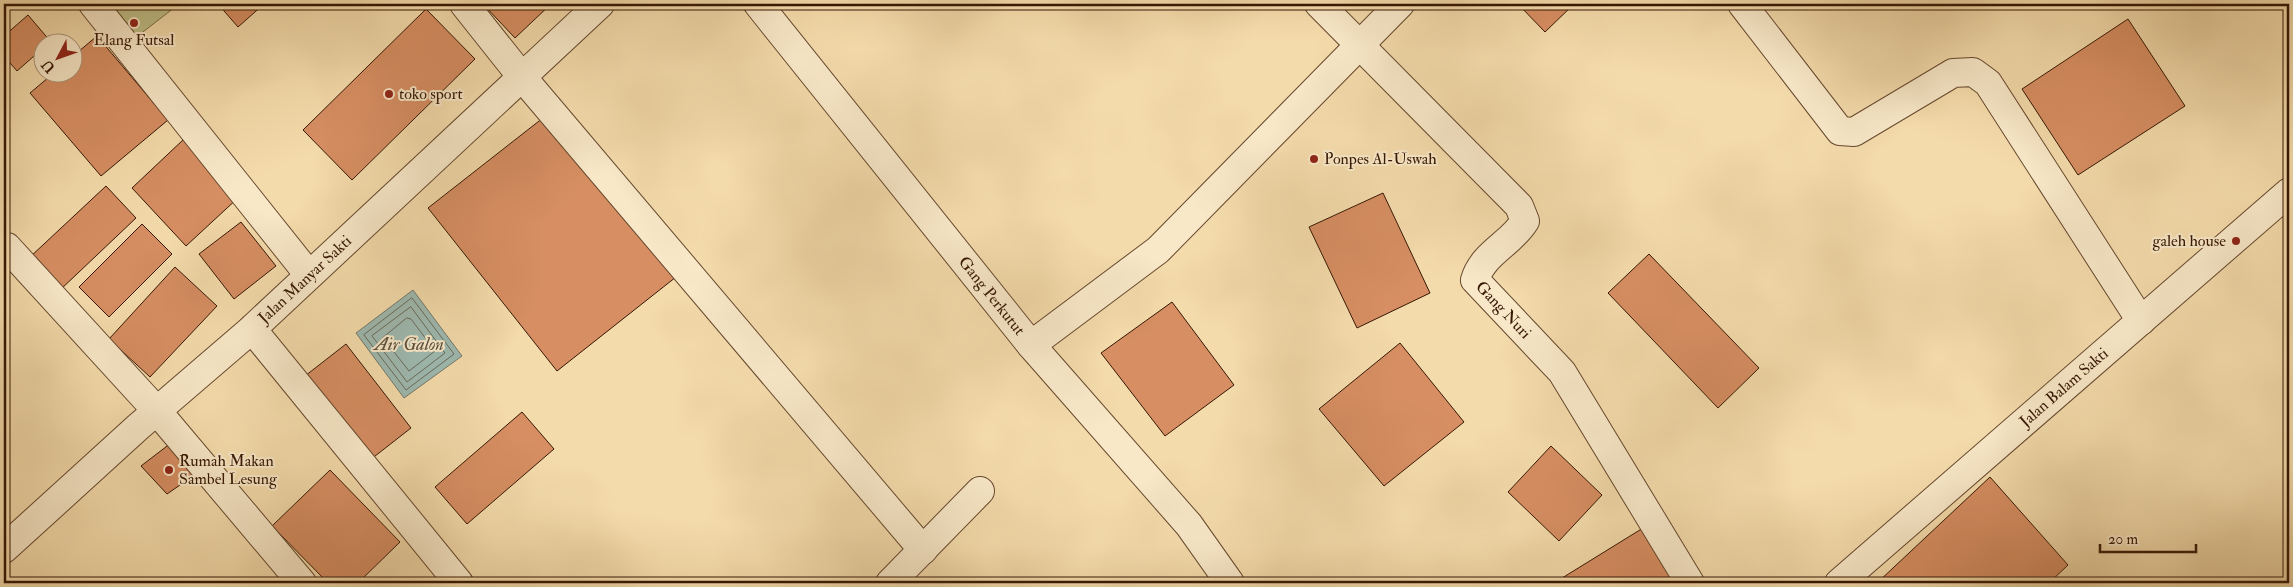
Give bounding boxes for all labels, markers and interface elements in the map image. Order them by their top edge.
marker: Elang Futsal [128,17,140,29]
place label: Elang Futsal [94,30,174,50]
north arrow [32,32,82,82]
text: U [38,56,59,76]
place label: toko sport [399,84,463,105]
marker: toko sport [383,88,395,100]
place label: Ponpes Al-Uswah [1324,149,1437,170]
marker: Ponpes Al-Uswah [1308,153,1320,165]
street label: Jalan Manyar Sakti [253,231,356,329]
place label: galeh house [2153,231,2226,251]
marker: galeh house [2230,235,2242,247]
street label: Gang Perkutut [954,252,1029,339]
street label: Gang Nuri [1471,277,1535,343]
water label: Air Galon [372,333,444,356]
street label: Jalan Balam Sakti [2015,344,2112,433]
place label: Rumah Makan Sambel Lesung [179,451,278,489]
marker: Rumah Makan Sambel Lesung [163,464,175,476]
scale bar [2100,522,2197,554]
text: 20 m [2108,530,2138,549]

